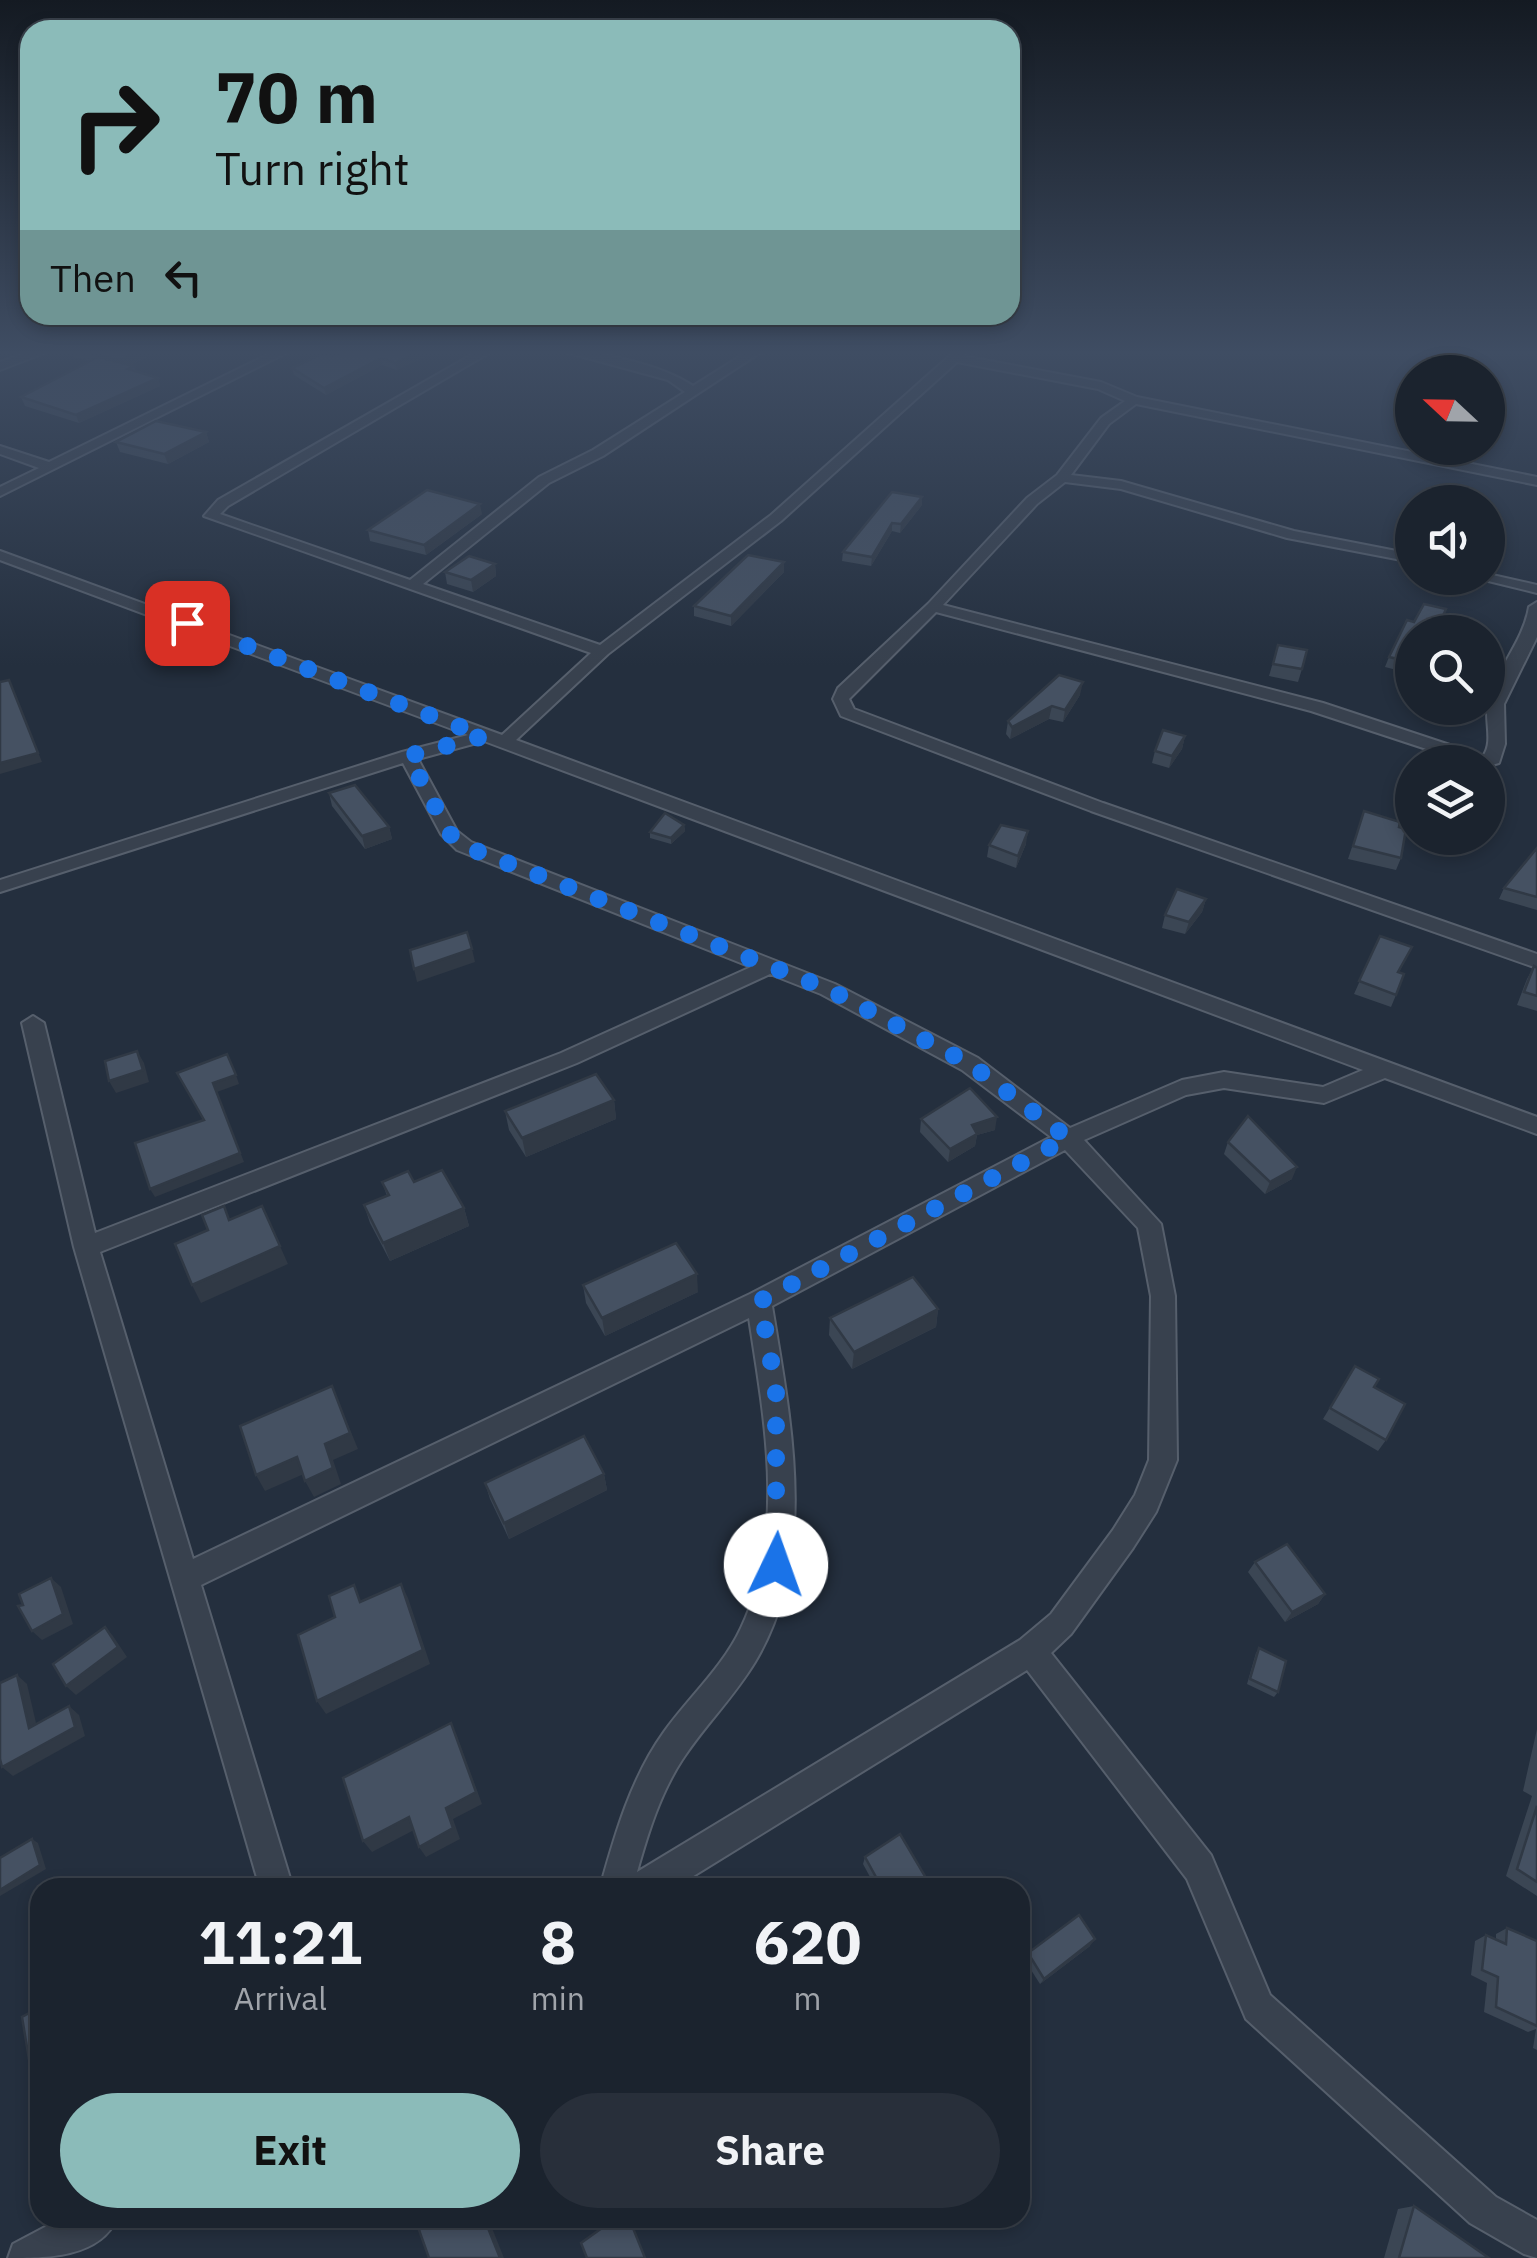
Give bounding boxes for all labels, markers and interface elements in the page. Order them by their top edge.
text: 70 m [215,51,378,142]
icon: right [50,60,180,190]
text: Turn right [215,139,410,197]
icon: left [156,250,211,305]
text: Then [50,253,136,302]
north arrow [1395,355,1505,465]
map controls [1395,355,1505,855]
button: sound [1395,485,1505,595]
pin [145,581,230,666]
icon: arrive [160,596,215,651]
button: search [1395,615,1505,725]
button: layers [1395,745,1505,855]
position arrow [724,1513,828,1617]
text: 11:21 [199,1902,362,1981]
text: 8 [540,1902,576,1981]
text: 620 [753,1902,861,1981]
text: Arrival [234,1977,327,2019]
text: min [531,1977,585,2019]
text: m [794,1977,821,2019]
button: Exit [60,2093,520,2208]
button: Share [540,2093,1000,2208]

